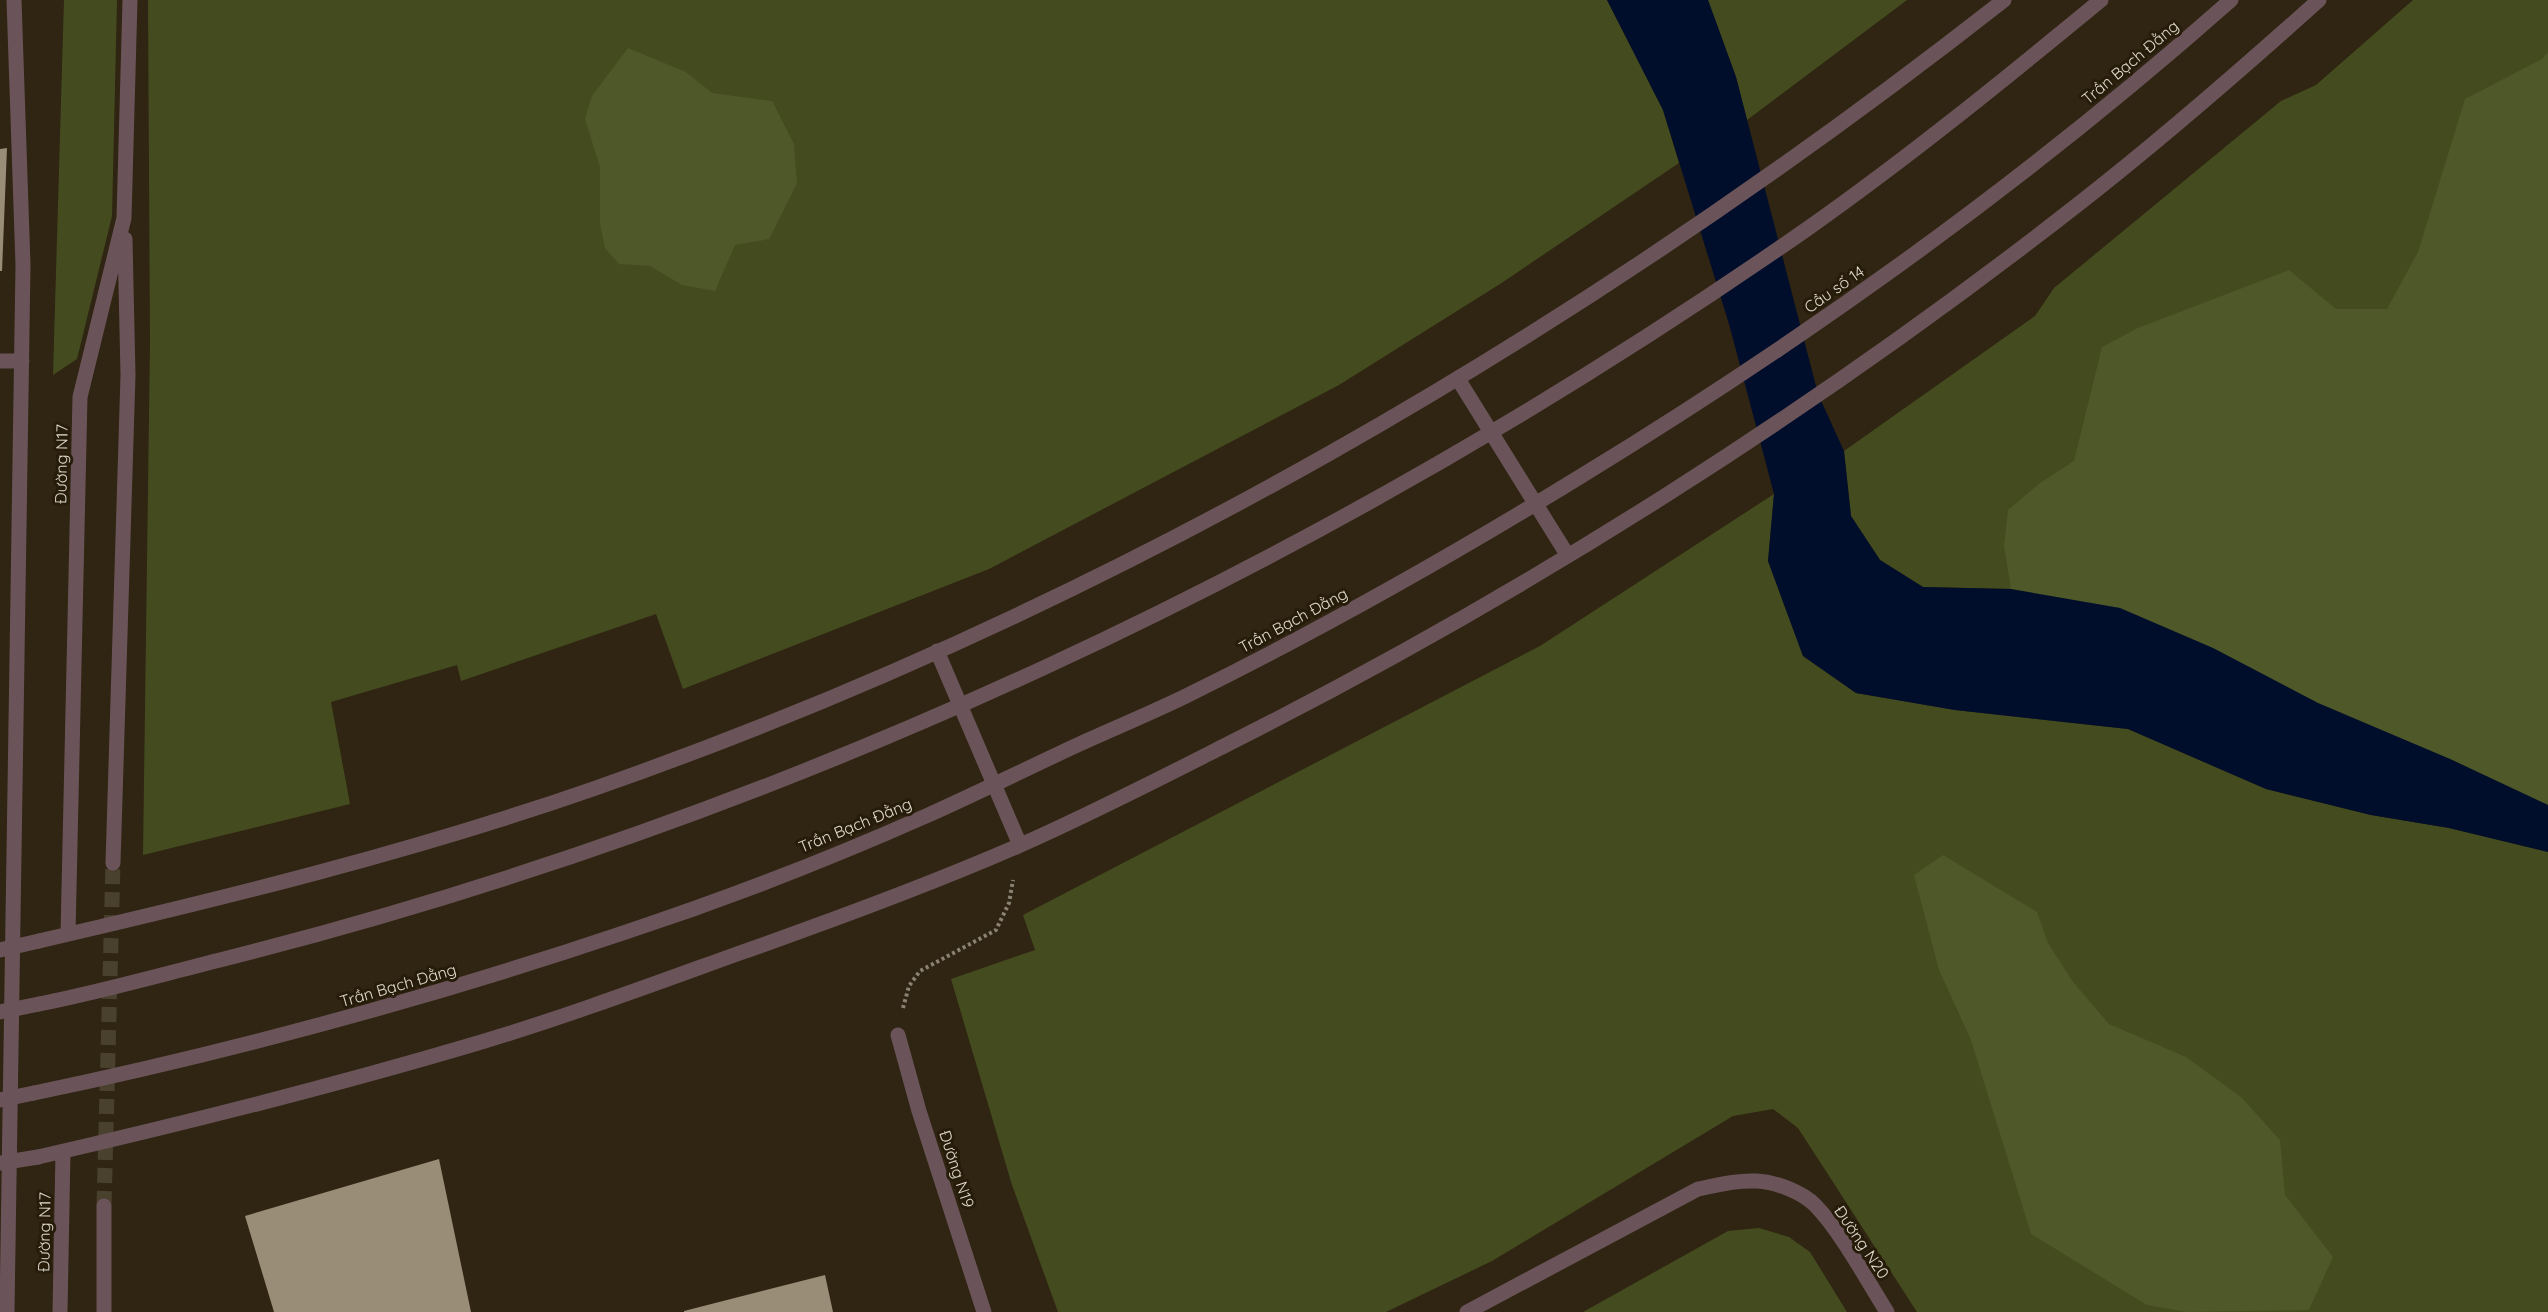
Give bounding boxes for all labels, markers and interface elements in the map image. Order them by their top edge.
street label: Trần Bạch Đằng [2078,16,2182,108]
street label: Cầu số 14 [1800,261,1868,317]
street label: Đường N17 [50,424,72,504]
street label: Trần Bạch Đằng [1235,583,1351,657]
street label: Trần Bạch Đằng [795,793,915,857]
street label: Trần Bạch Đằng [337,959,459,1011]
street label: Đường N19 [935,1128,979,1210]
street label: Đường N17 [33,1192,55,1272]
street label: Đường N20 [1830,1202,1894,1282]

